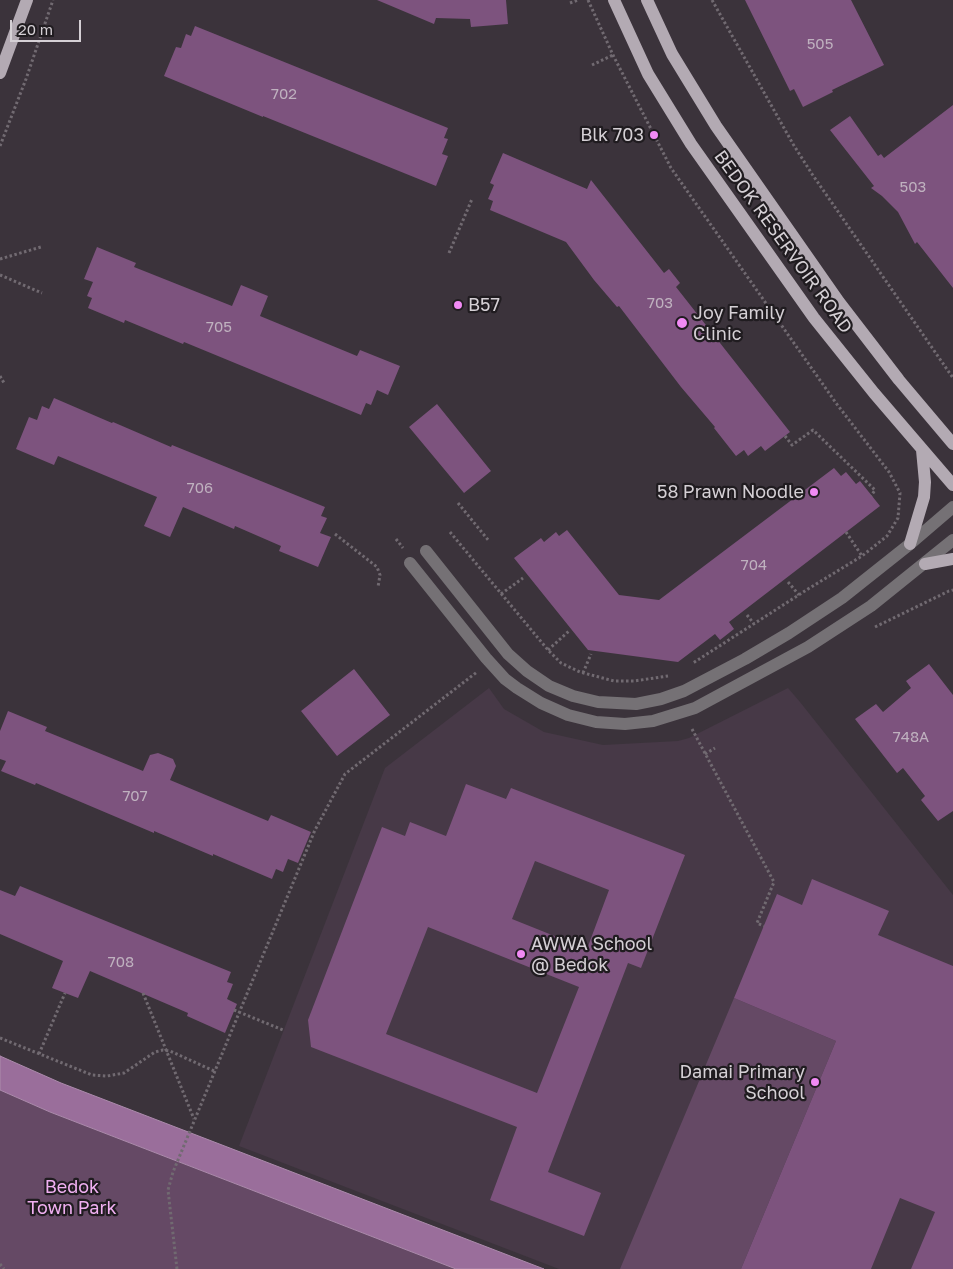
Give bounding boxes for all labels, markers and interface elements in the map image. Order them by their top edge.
scale bar [12,10,84,42]
text: 20 m [18,20,53,38]
house number: 505 [807,35,833,53]
house number: 702 [271,85,297,103]
place label: Blk 703 [580,124,644,146]
marker: Blk 703 [648,129,660,141]
street label: BEDOK RESERVOIR ROAD [709,146,857,338]
house number: 503 [900,178,926,196]
place label: B57 [468,294,500,316]
house number: 703 [647,294,673,312]
marker: B57 [452,299,464,311]
place label: Joy Family Clinic [693,302,785,344]
marker: Joy Family Clinic [675,316,689,330]
house number: 705 [206,318,232,336]
house number: 706 [187,479,213,497]
place label: 58 Prawn Noodle [657,481,804,503]
marker: 58 Prawn Noodle [808,486,820,498]
house number: 704 [741,556,767,574]
house number: 748A [893,728,929,746]
house number: 707 [122,787,148,805]
place label: AWWA School @ Bedok [531,933,652,976]
marker: AWWA School @ Bedok [515,948,527,960]
house number: 708 [108,953,134,971]
place label: Damai Primary School [679,1061,805,1104]
marker: Damai Primary School [809,1076,821,1088]
park label: Bedok Town Park [27,1176,117,1218]

